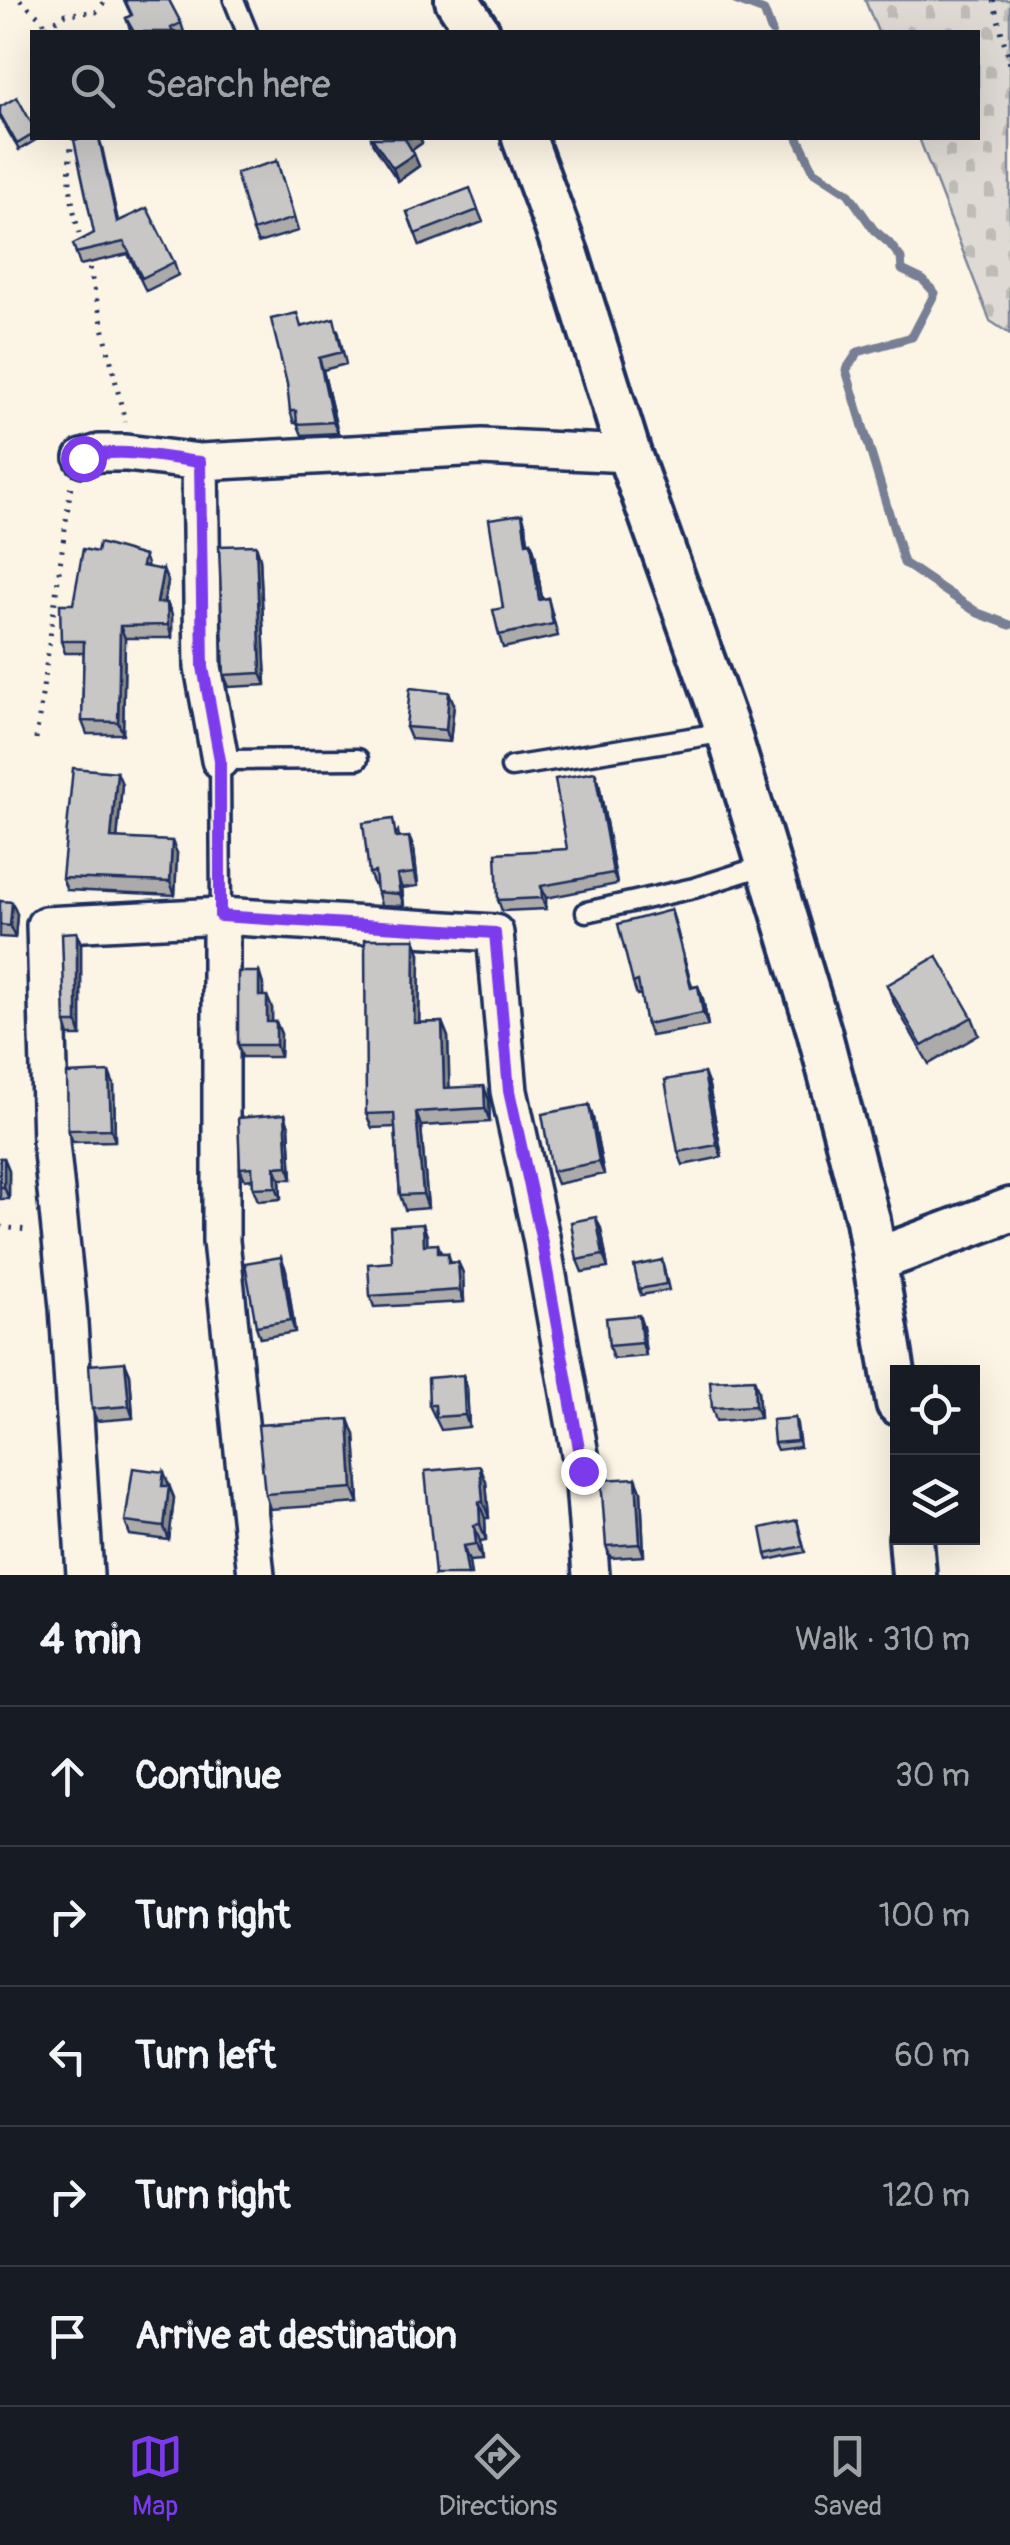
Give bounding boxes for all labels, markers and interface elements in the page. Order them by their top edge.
search box [30,30,980,140]
icon: search [65,58,120,113]
text: Search here [145,61,331,109]
route start [61,436,107,482]
map controls [890,1365,980,1545]
button: locate [890,1365,980,1455]
route end [561,1449,607,1495]
button: layers [890,1455,980,1545]
text: 4 min [40,1614,142,1666]
text: Walk · 310 m [795,1620,970,1660]
icon: ahead [40,1749,95,1804]
text: Continue [135,1752,281,1800]
text: 30 m [895,1756,970,1796]
icon: right [40,1889,95,1944]
text: Turn right [135,1892,290,1940]
text: 100 m [878,1896,970,1936]
icon: left [40,2029,95,2084]
text: Turn left [135,2032,276,2080]
text: 60 m [894,2036,970,2076]
icon: right [40,2169,95,2224]
text: Turn right [135,2172,290,2220]
text: 120 m [882,2176,970,2216]
icon: arrive [40,2309,95,2364]
text: Arrive at destination [135,2312,457,2360]
tab: Map [128,2429,183,2524]
tab: Directions [438,2429,557,2524]
tab: Saved [813,2429,882,2524]

